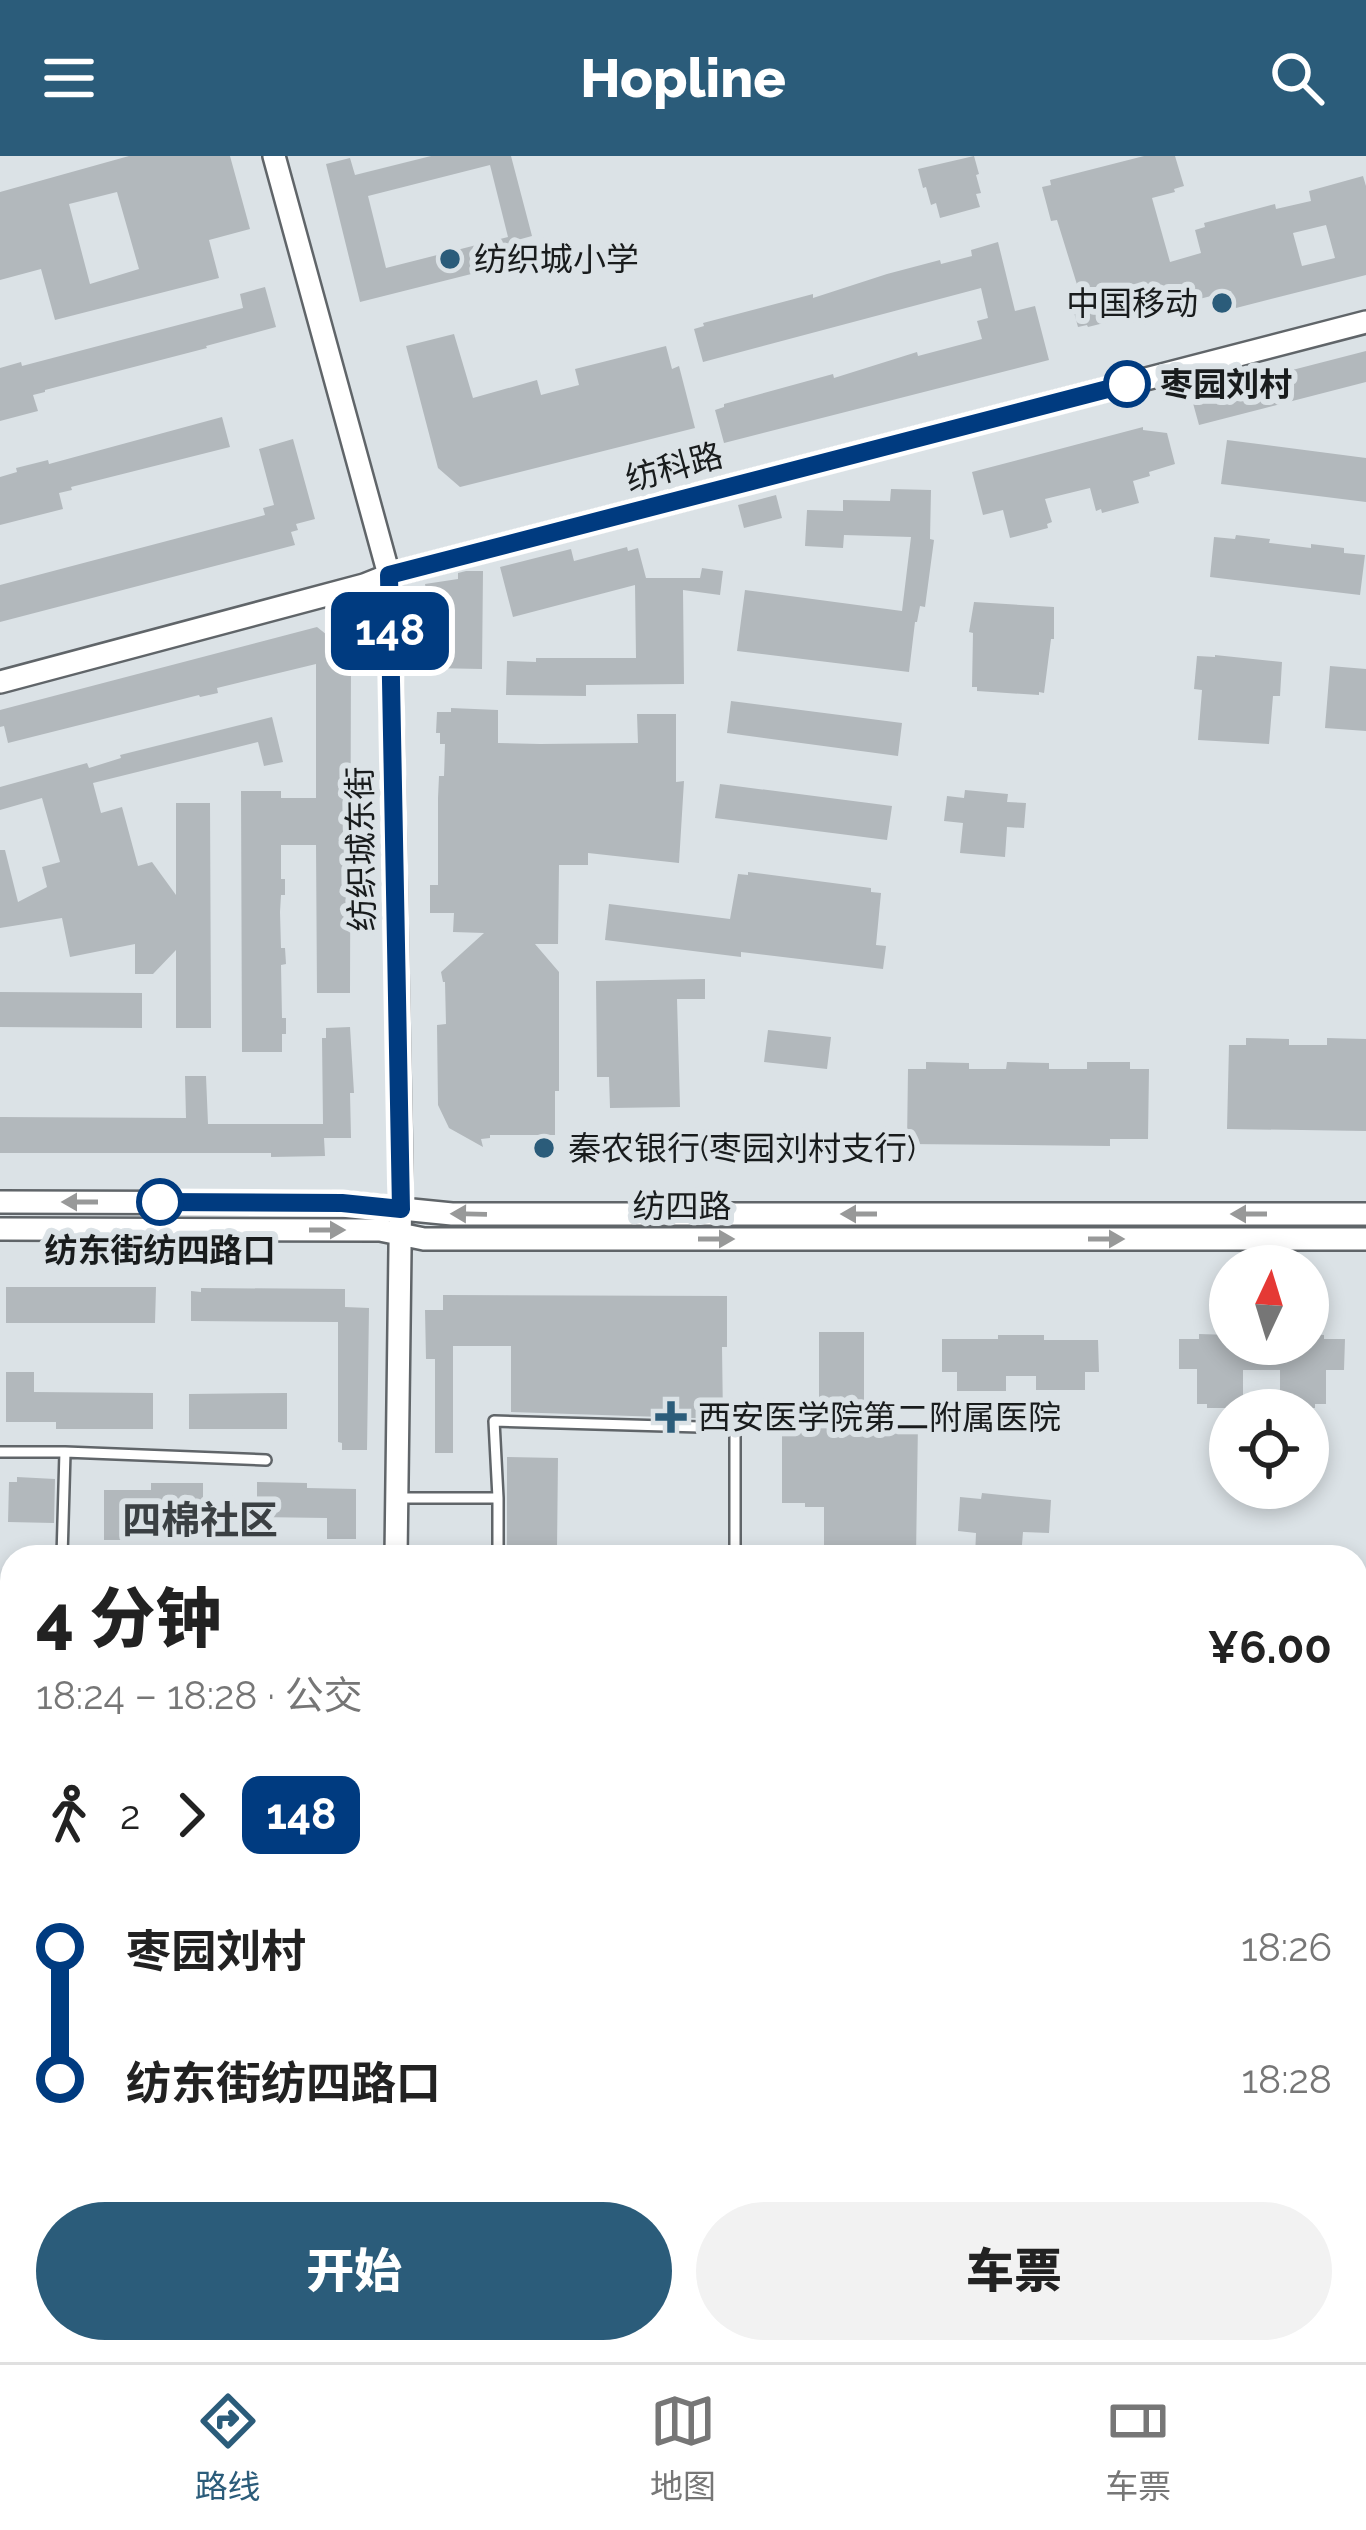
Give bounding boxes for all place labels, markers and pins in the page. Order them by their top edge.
place label: 纺织城小学 [474,240,639,279]
marker: 纺织城小学 [437,246,463,272]
place label: 中国移动 [1066,284,1198,323]
marker: 中国移动 [1209,290,1235,316]
marker: 枣园刘村 [1105,362,1149,406]
place label: 枣园刘村 [1160,365,1292,404]
place label: 秦农银行(枣园刘村支行) [568,1129,916,1168]
marker: 秦农银行(枣园刘村支行) [531,1135,557,1161]
marker: 纺东街纺四路口 [138,1180,182,1224]
place label: 纺东街纺四路口 [45,1231,276,1270]
place label: 西安医学院第二附属医院 [698,1398,1061,1437]
marker: 西安医学院第二附属医院 [655,1401,687,1433]

